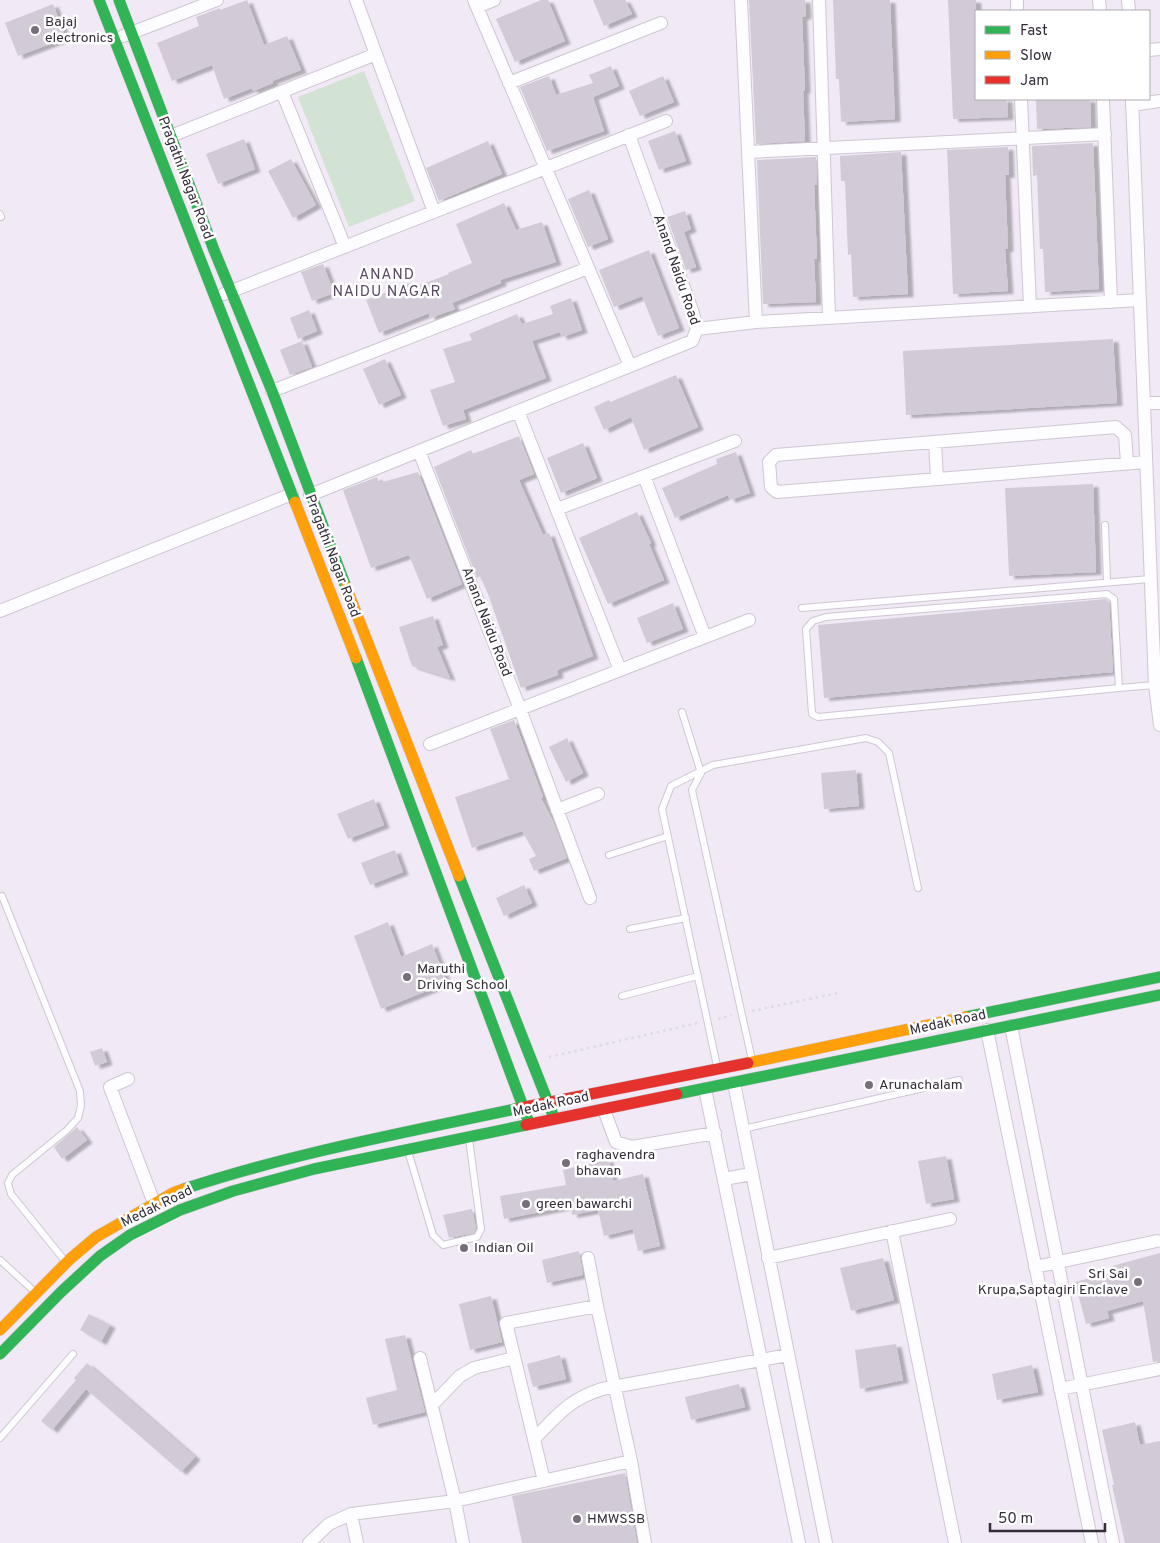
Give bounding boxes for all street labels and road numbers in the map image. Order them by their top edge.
street label: Pragathi Nagar Road [154,114,216,242]
street label: Anand Naidu Road [649,212,703,328]
street label: Pragathi Nagar Road [301,492,363,620]
street label: Anand Naidu Road [457,565,515,679]
street label: Medak Road [908,1007,988,1039]
street label: Medak Road [511,1089,591,1121]
street label: Medak Road [118,1182,196,1232]

